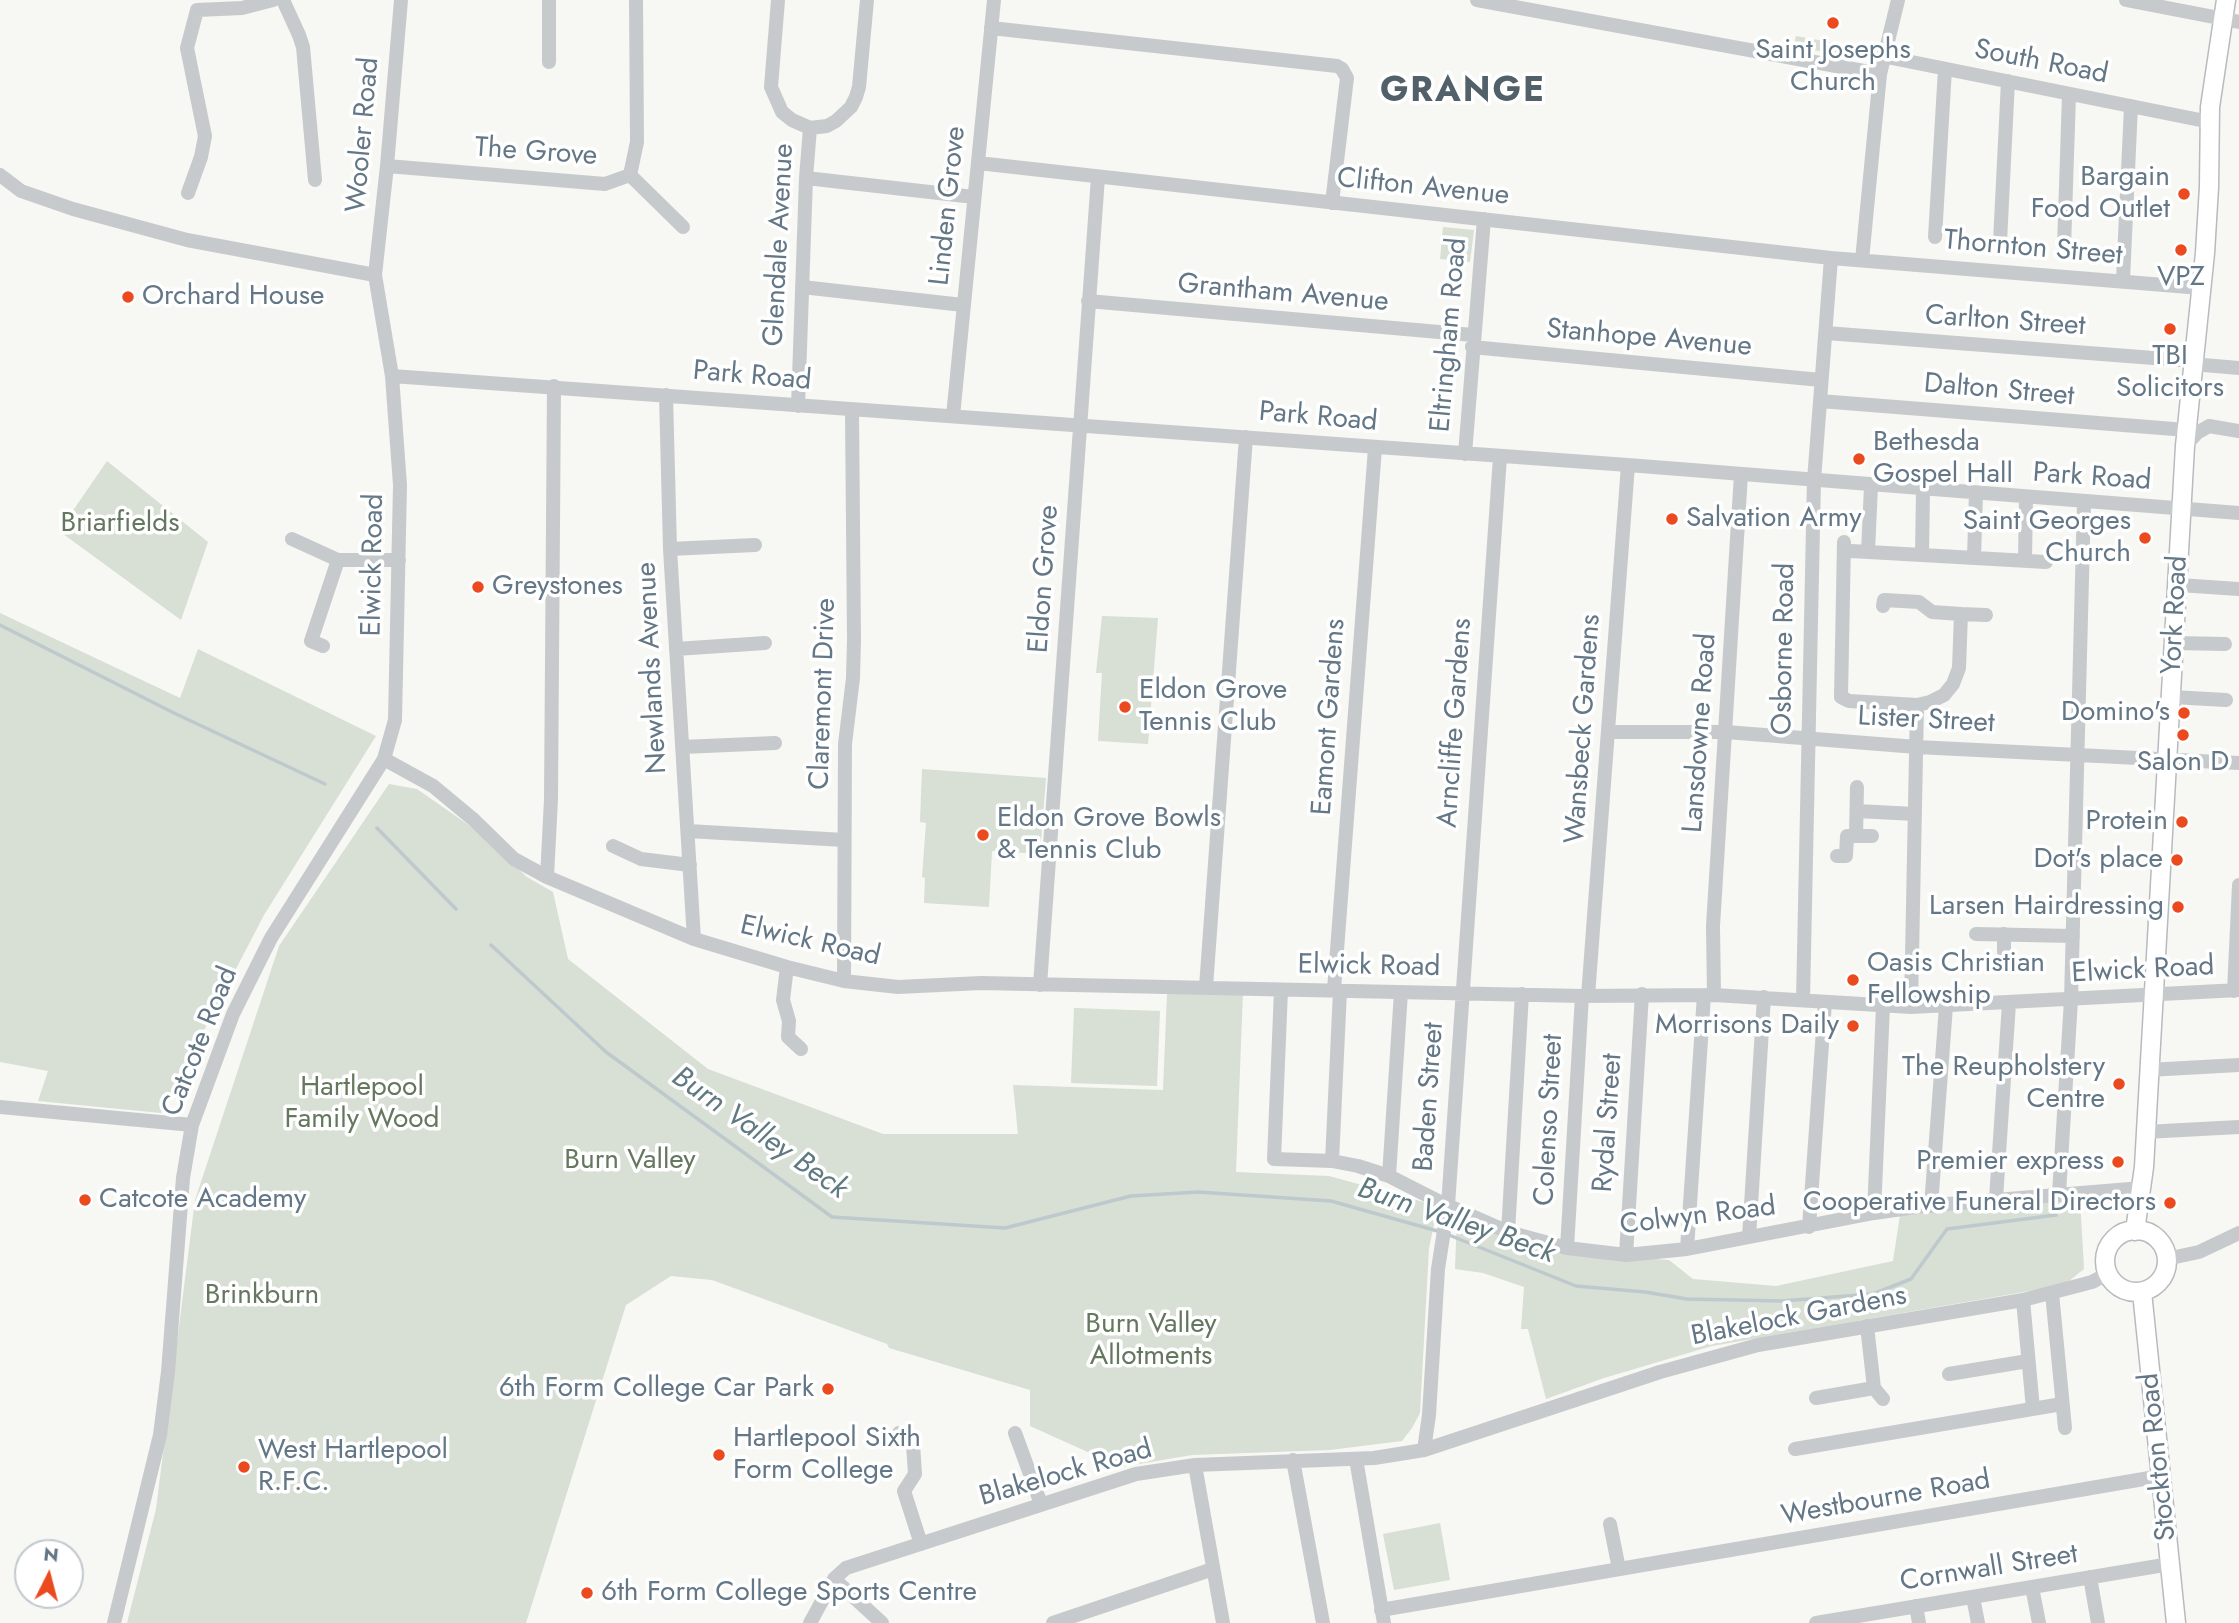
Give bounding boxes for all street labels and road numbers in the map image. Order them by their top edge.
street label: South Road [1971,34,2111,92]
street label: Wooler Road [340,56,388,214]
street label: Linden Grove [924,125,974,287]
street label: The Grove [474,132,598,174]
street label: Glendale Avenue [758,143,802,347]
street label: Clifton Avenue [1335,162,1511,214]
street label: Thornton Street [1942,224,2124,274]
street label: Eltringham Road [1425,236,1475,434]
street label: Grantham Avenue [1176,268,1390,320]
street label: Carlton Street [1924,300,2086,344]
street label: Stanhope Avenue [1545,313,1753,365]
street label: Park Road [691,355,813,399]
street label: Dalton Street [1922,368,2076,414]
street label: Park Road [1257,396,1379,440]
street label: Park Road [2032,457,2152,499]
street label: Elwick Road [356,493,392,637]
street label: Eldon Grove [1023,504,1067,654]
street label: York Road [2156,555,2196,675]
street label: Newlands Avenue [631,561,675,775]
street label: Osborne Road [1767,563,1803,735]
street label: Claremont Drive [804,598,844,790]
street label: Wansbeck Gardens [1559,613,1609,845]
street label: Arncliffe Gardens [1432,617,1480,829]
street label: Eamont Gardens [1306,618,1354,816]
street label: Lansdowne Road [1677,632,1725,834]
street label: Lister Street [1857,701,1995,741]
street label: Elwick Road [737,910,883,974]
street label: Elwick Road [1297,949,1441,985]
street label: Elwick Road [2071,950,2215,992]
street label: Catcote Road [156,962,246,1122]
street label: Baden Street [1408,1021,1452,1173]
street label: Colenso Street [1529,1033,1571,1207]
street label: Rydal Street [1587,1052,1631,1194]
street label: Colwyn Road [1618,1191,1778,1243]
street label: Blakelock Gardens [1688,1280,1910,1354]
street label: Stockton Road [2133,1371,2185,1543]
street label: Blakelock Road [976,1433,1156,1515]
street label: Westbourne Road [1779,1464,1993,1534]
street label: Cornwall Street [1898,1538,2080,1600]

